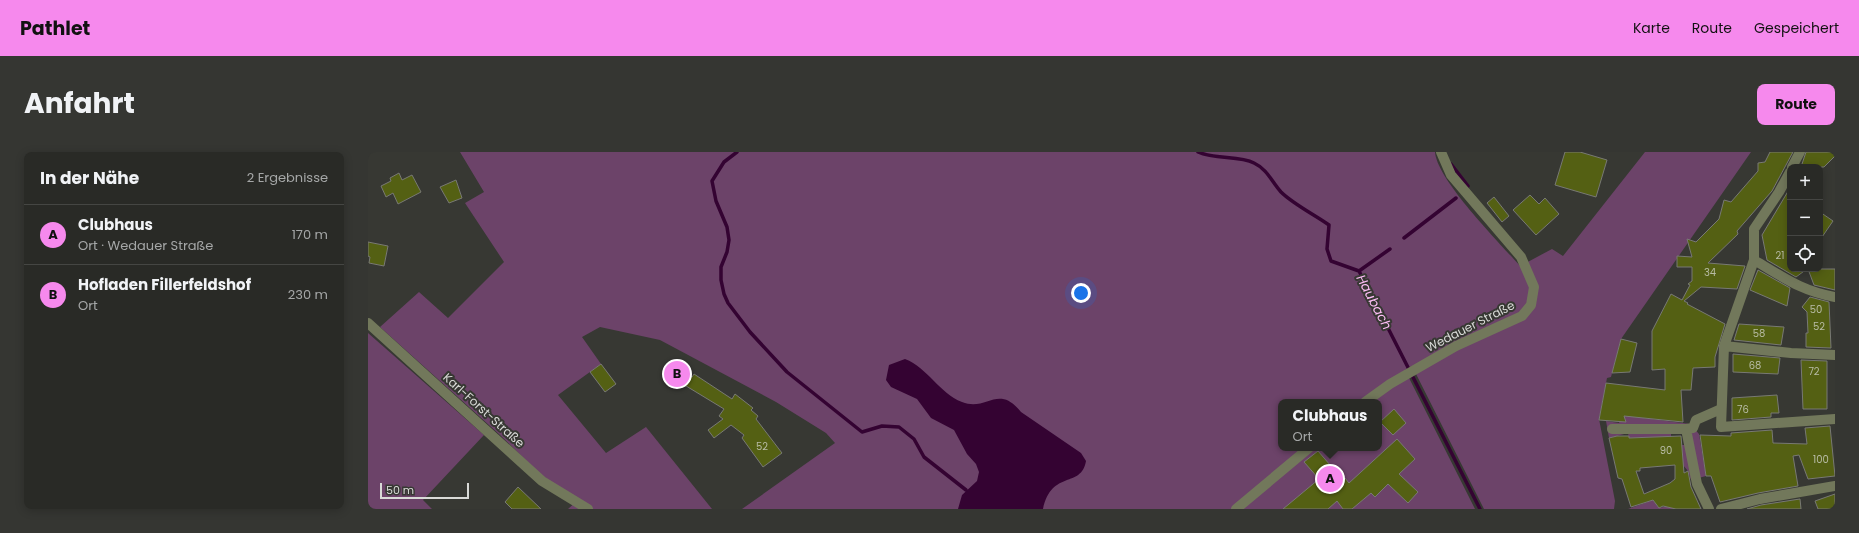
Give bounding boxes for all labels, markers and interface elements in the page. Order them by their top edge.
text: Pathlet [20,15,90,42]
text: Karte [1633,18,1670,38]
text: Route [1692,18,1732,38]
text: Gespeichert [1754,18,1839,38]
text: Anfahrt [24,84,135,123]
button: Route [1757,84,1835,125]
map controls [1787,164,1823,272]
button: + [1787,164,1823,200]
text: In der Nähe [40,166,139,190]
text: 2 Ergebnisse [247,168,328,187]
button: − [1787,200,1823,236]
text: Clubhaus [78,214,153,235]
text: A [48,225,58,244]
text: 170 m [292,225,328,244]
text: Ort · Wedauer Straße [78,236,213,255]
button: locate [1787,236,1823,272]
house number: 21 [1776,248,1784,263]
house number: 34 [1704,265,1716,280]
water label: Haubach [1352,271,1396,333]
text: Hofladen Fillerfeldshof [78,274,251,295]
your location [1071,283,1091,303]
text: B [49,285,57,304]
text: 230 m [288,285,328,304]
text: Ort [78,296,98,315]
street label: Wedauer Straße [1423,296,1517,356]
house number: 50 [1810,302,1822,317]
house number: 52 [1813,319,1825,334]
house number: 58 [1753,326,1765,341]
house number: 68 [1749,358,1761,373]
pin: B [664,359,690,389]
house number: 72 [1808,364,1820,379]
street label: Karl-Forst-Straße [440,369,528,451]
popup [1278,399,1382,451]
house number: 76 [1737,402,1749,417]
text: Clubhaus [1293,405,1367,426]
text: Ort [1293,427,1312,446]
house number: 52 [756,439,768,454]
house number: 90 [1660,443,1672,458]
house number: 100 [1813,452,1829,467]
pin: A [1317,464,1343,494]
scale bar [380,481,469,500]
text: 50 m [386,482,414,498]

